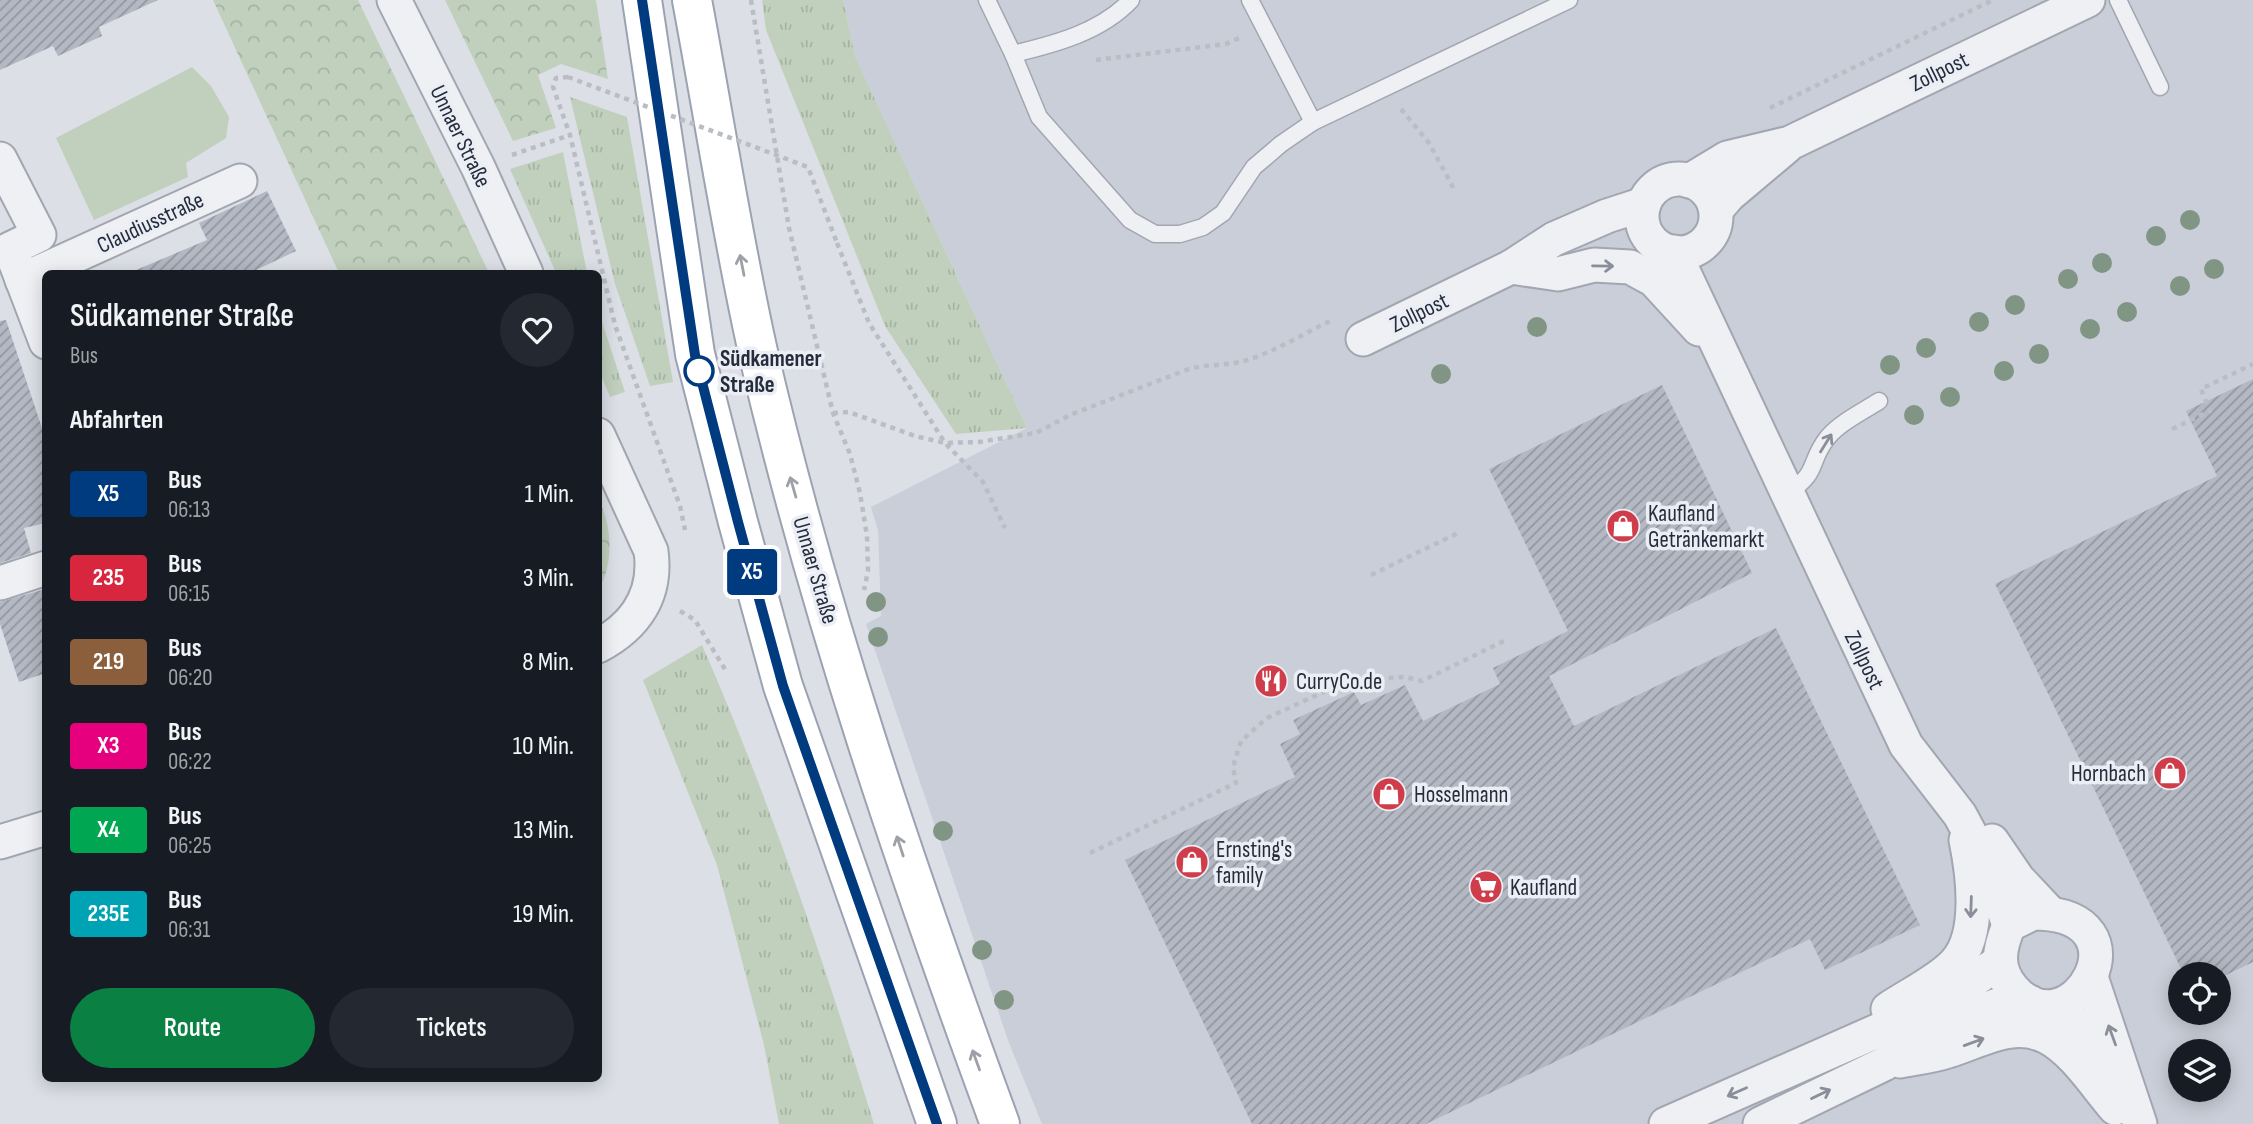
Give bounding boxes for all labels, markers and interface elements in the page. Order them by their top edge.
street label: Zollpost [1906,46,1973,98]
street label: Unnaer Straße [423,81,497,192]
street label: Claudiusstraße [93,186,208,260]
one-way arrow [735,254,748,277]
one-way arrow [1591,259,1614,273]
street label: Zollpost [1386,287,1453,339]
button: heart [500,293,574,367]
text: Südkamener Straße [70,296,294,336]
text: Bus [70,342,98,370]
place label: Südkamener Straße [720,345,822,399]
marker: Südkamener Straße [684,356,714,386]
text: Abfahrten [70,405,163,436]
one-way arrow [1820,433,1834,453]
text: Bus [168,465,202,496]
one-way arrow [786,476,799,499]
text: X5 [98,479,119,508]
text: 1 Min. [524,479,574,510]
text: 06:13 [168,496,210,524]
place label: Kaufland Getränkemarkt [1648,500,1764,554]
shop icon: Kaufland Getränkemarkt [1604,507,1642,545]
street label: Unnaer Straße [786,513,844,627]
text: Bus [168,549,202,580]
line badge: X5 [720,549,784,595]
text: X5 [741,557,763,586]
text: 235 [93,563,124,592]
text: 3 Min. [523,563,574,594]
text: 06:15 [168,580,210,608]
street label: Zollpost [1838,627,1890,694]
text: Bus [168,633,202,664]
text: 219 [93,647,124,676]
text: 8 Min. [522,647,574,678]
restaurant icon: CurryCo.de [1252,662,1290,700]
text: 06:20 [168,664,212,692]
place label: CurryCo.de [1296,668,1382,696]
text: Bus [168,717,202,748]
text: X3 [97,731,120,760]
text: 10 Min. [513,731,574,762]
text: 06:22 [168,748,212,776]
shop icon: Hornbach [2151,754,2189,792]
place label: Hornbach [2071,760,2146,788]
shop icon: Hosselmann [1370,775,1408,813]
place label: Hosselmann [1414,781,1508,809]
text: Bus [168,801,202,832]
text: X4 [97,815,120,844]
text: 13 Min. [514,815,574,846]
text: 06:25 [168,832,211,860]
one-way arrow [893,835,906,857]
place label: Ernsting's family [1216,836,1292,890]
shop icon: Ernsting's family [1173,843,1211,881]
supermarket icon: Kaufland [1467,868,1505,906]
place label: Kaufland [1510,874,1577,902]
text: Bus [168,885,202,916]
one-way arrow [1964,895,1978,918]
text: 235E [87,899,130,928]
text: 19 Min. [513,899,574,930]
text: 06:31 [168,916,210,944]
map controls [2168,962,2231,1102]
button: locate [2168,962,2231,1025]
button: Route [70,988,315,1068]
button: Tickets [329,988,574,1068]
one-way arrow [2105,1025,2118,1047]
one-way arrow [1962,1034,1984,1047]
button: layers [2168,1039,2231,1102]
one-way arrow [969,1049,982,1071]
one-way arrow [1726,1086,1748,1099]
one-way arrow [1810,1087,1831,1101]

